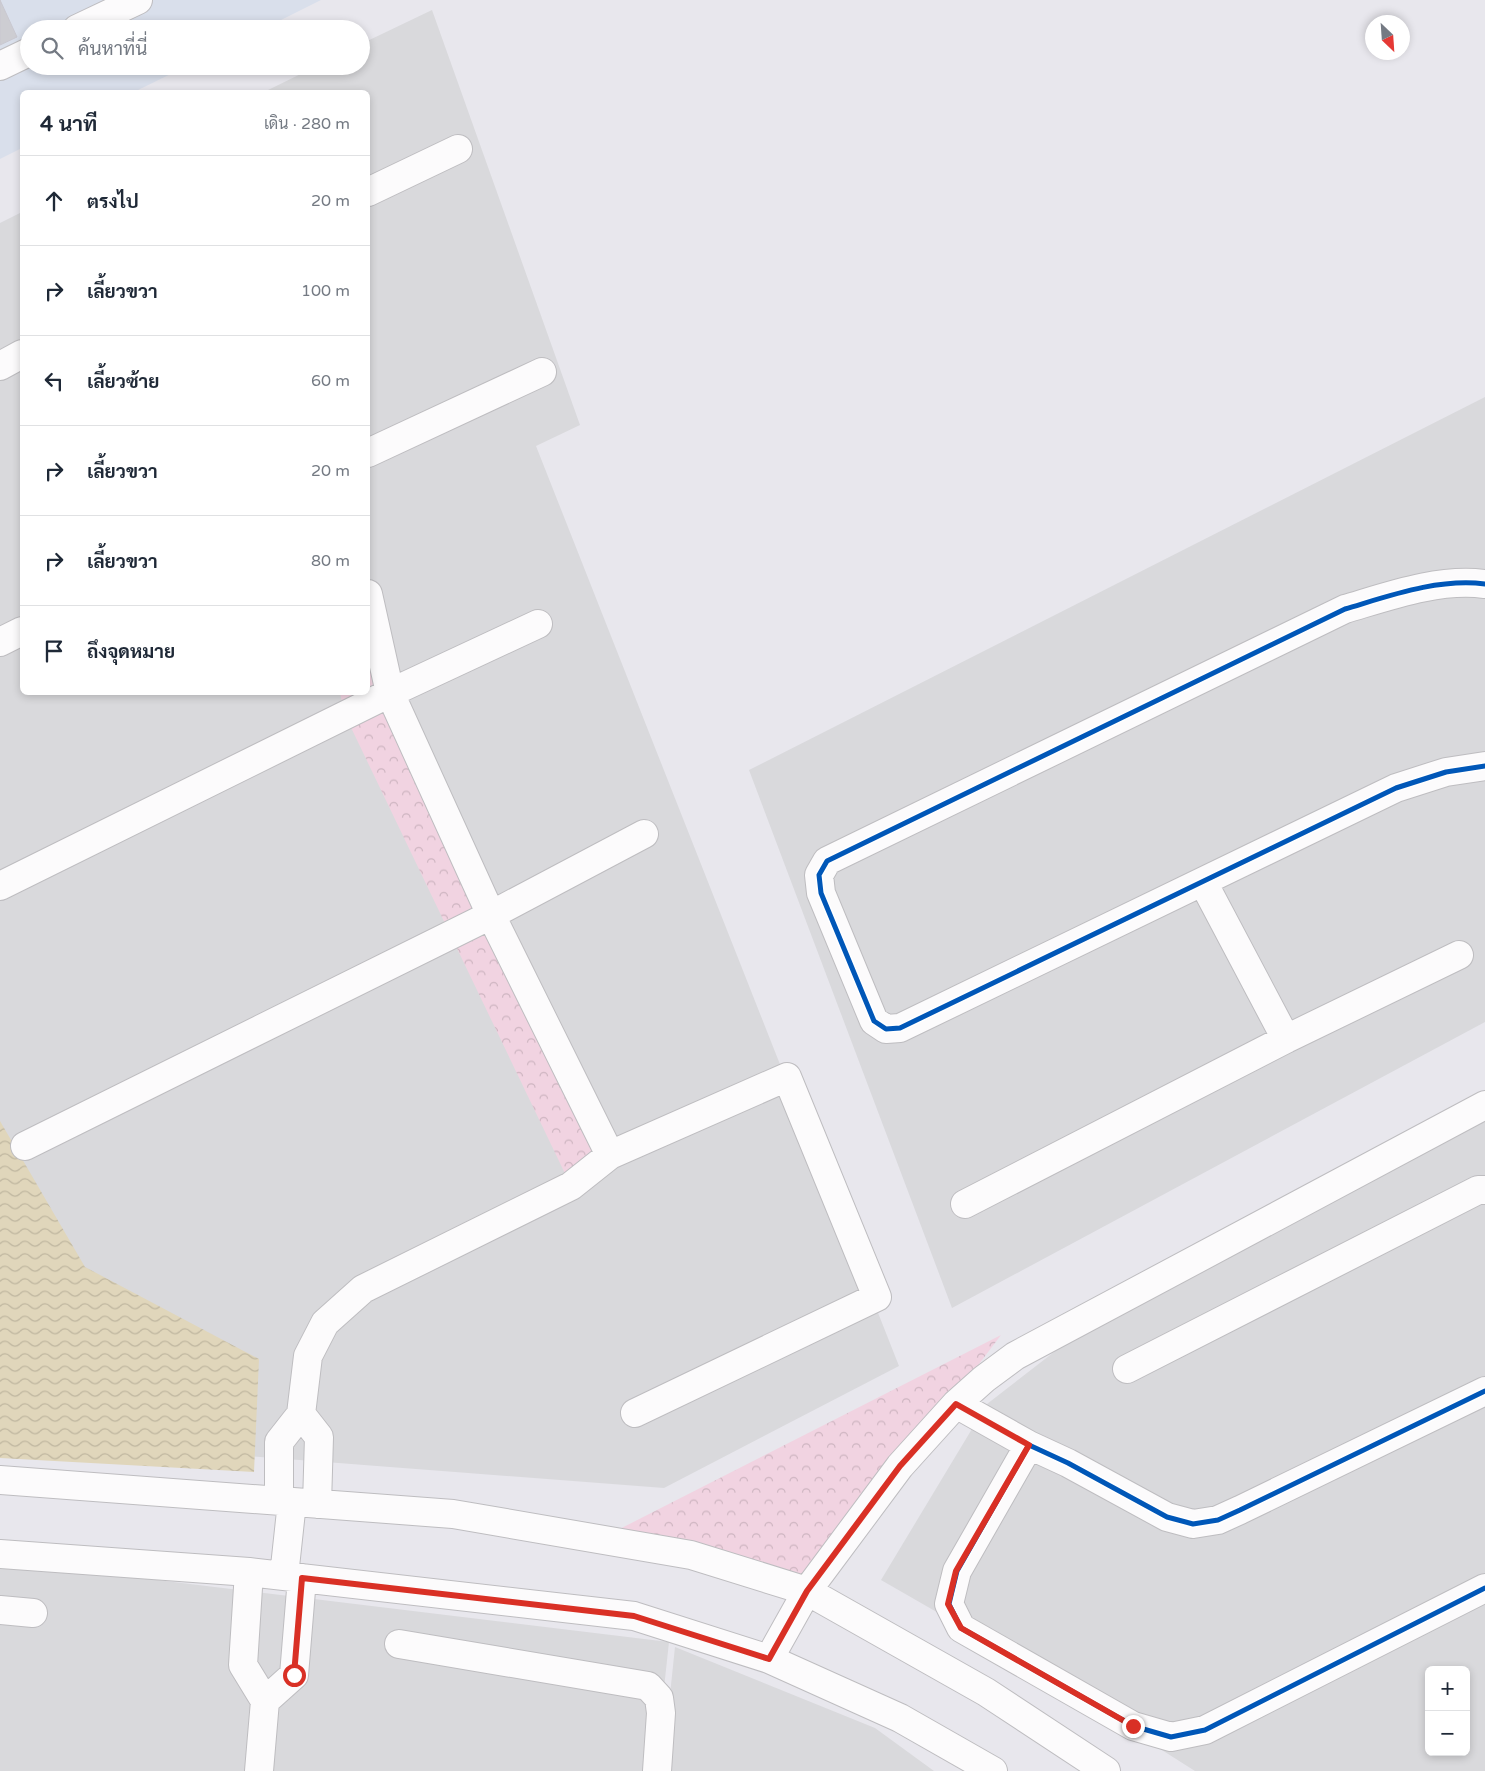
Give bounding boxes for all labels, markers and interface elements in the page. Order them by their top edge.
north arrow [1365,15,1410,60]
search box [20,20,370,75]
icon: search [38,34,66,62]
text: ค้นหาที่นี่ [78,38,147,60]
text: 4 นาที [40,112,97,137]
text: เดิน · 280 m [264,114,350,134]
icon: ahead [40,187,68,215]
text: ตรงไป [87,191,139,213]
text: 20 m [311,191,350,211]
icon: right [40,277,68,305]
text: เลี้ยวขวา [87,281,158,303]
text: 100 m [301,281,350,301]
icon: left [40,367,68,395]
text: เลี้ยวซ้าย [87,371,159,393]
text: 60 m [311,371,350,391]
icon: right [40,457,68,485]
text: เลี้ยวขวา [87,461,158,483]
text: 20 m [311,461,350,481]
icon: right [40,547,68,575]
text: เลี้ยวขวา [87,551,158,573]
text: 80 m [311,551,350,571]
icon: arrive [40,637,68,665]
text: ถึงจุดหมาย [87,641,175,663]
route start [283,1664,306,1687]
map controls [1425,1666,1470,1756]
button: + [1425,1666,1470,1711]
button: − [1425,1711,1470,1756]
route end [1122,1715,1145,1738]

